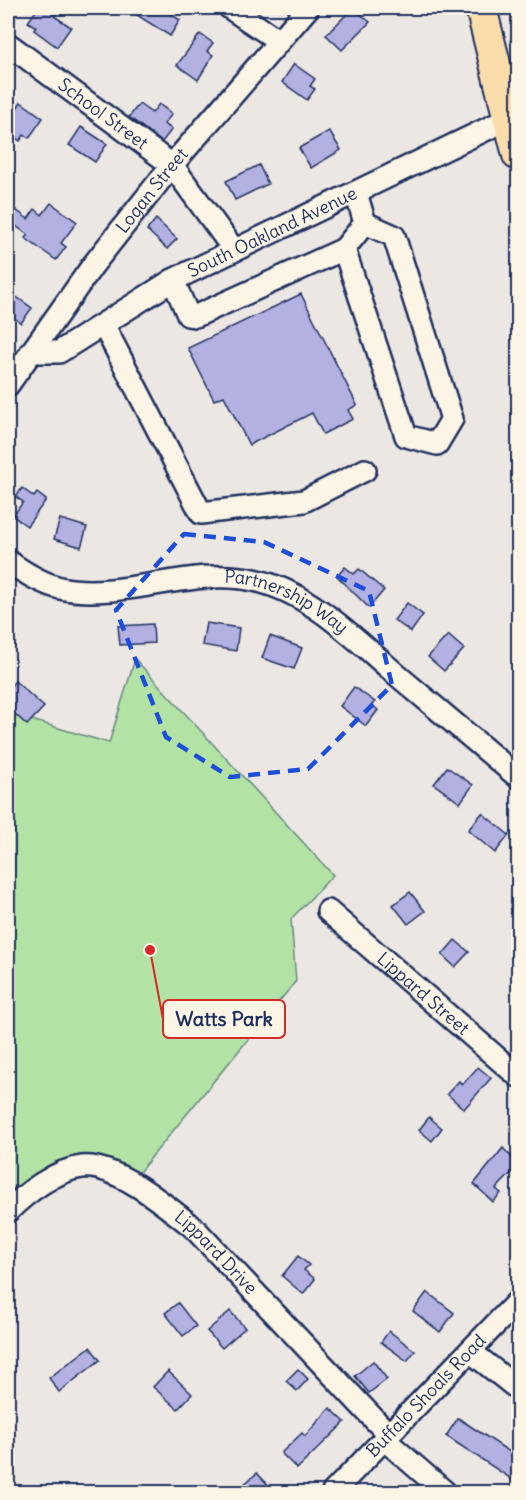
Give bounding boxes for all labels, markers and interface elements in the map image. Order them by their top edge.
street label: School Street [54,73,153,154]
street label: Logan Street [111,143,193,238]
street label: South Oakland Avenue [184,181,360,282]
street label: Partnership Way [224,565,353,639]
street label: Lippard Street [373,947,474,1040]
callout: Watts Park [163,1000,285,1038]
text: Watts Park [175,1006,273,1031]
street label: Lippard Drive [170,1205,263,1299]
street label: Buffalo Shoals Road [361,1329,491,1462]

